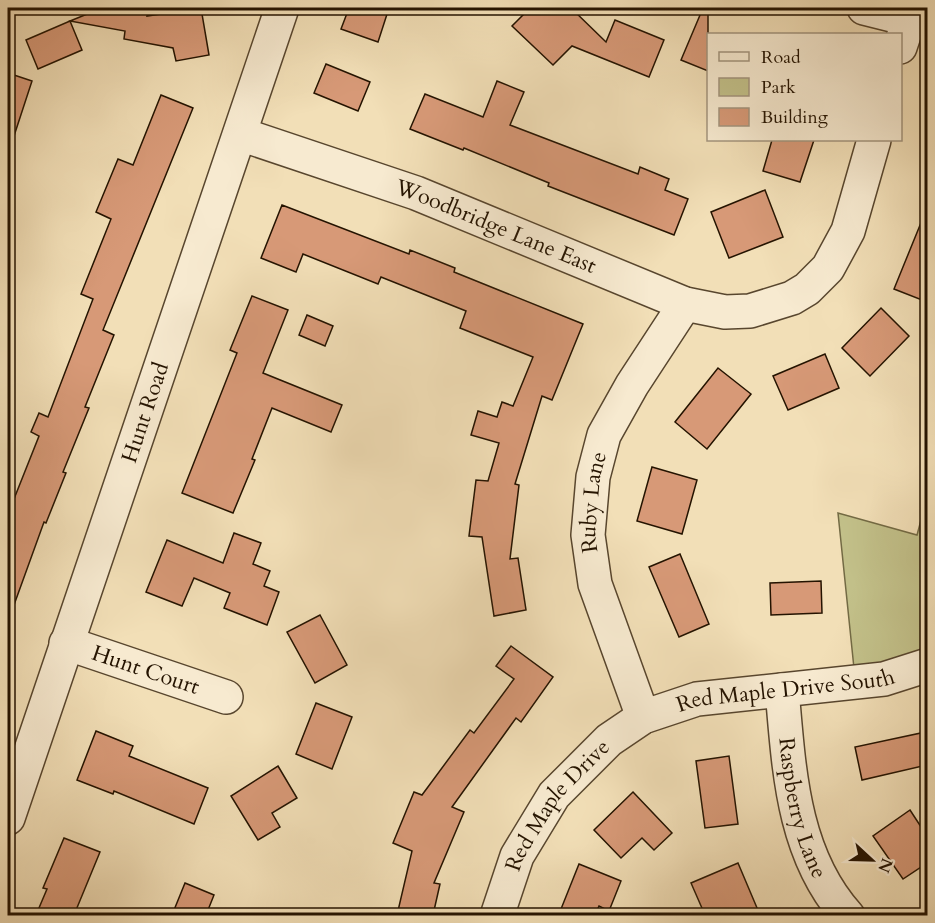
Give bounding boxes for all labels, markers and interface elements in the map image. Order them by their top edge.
legend [707,33,902,141]
text: Road [761,45,801,70]
text: Park [761,75,796,100]
text: Building [761,105,829,130]
street label: Woodbridge Lane East [390,172,601,281]
street label: Hunt Road [114,358,176,467]
street label: Ruby Lane [573,448,614,555]
street label: Hunt Court [88,638,203,702]
street label: Red Maple Drive South [672,662,898,720]
street label: Red Maple Drive [498,733,616,875]
street label: Raspberry Lane [771,736,834,884]
north arrow [842,830,902,890]
text: N [872,855,898,876]

